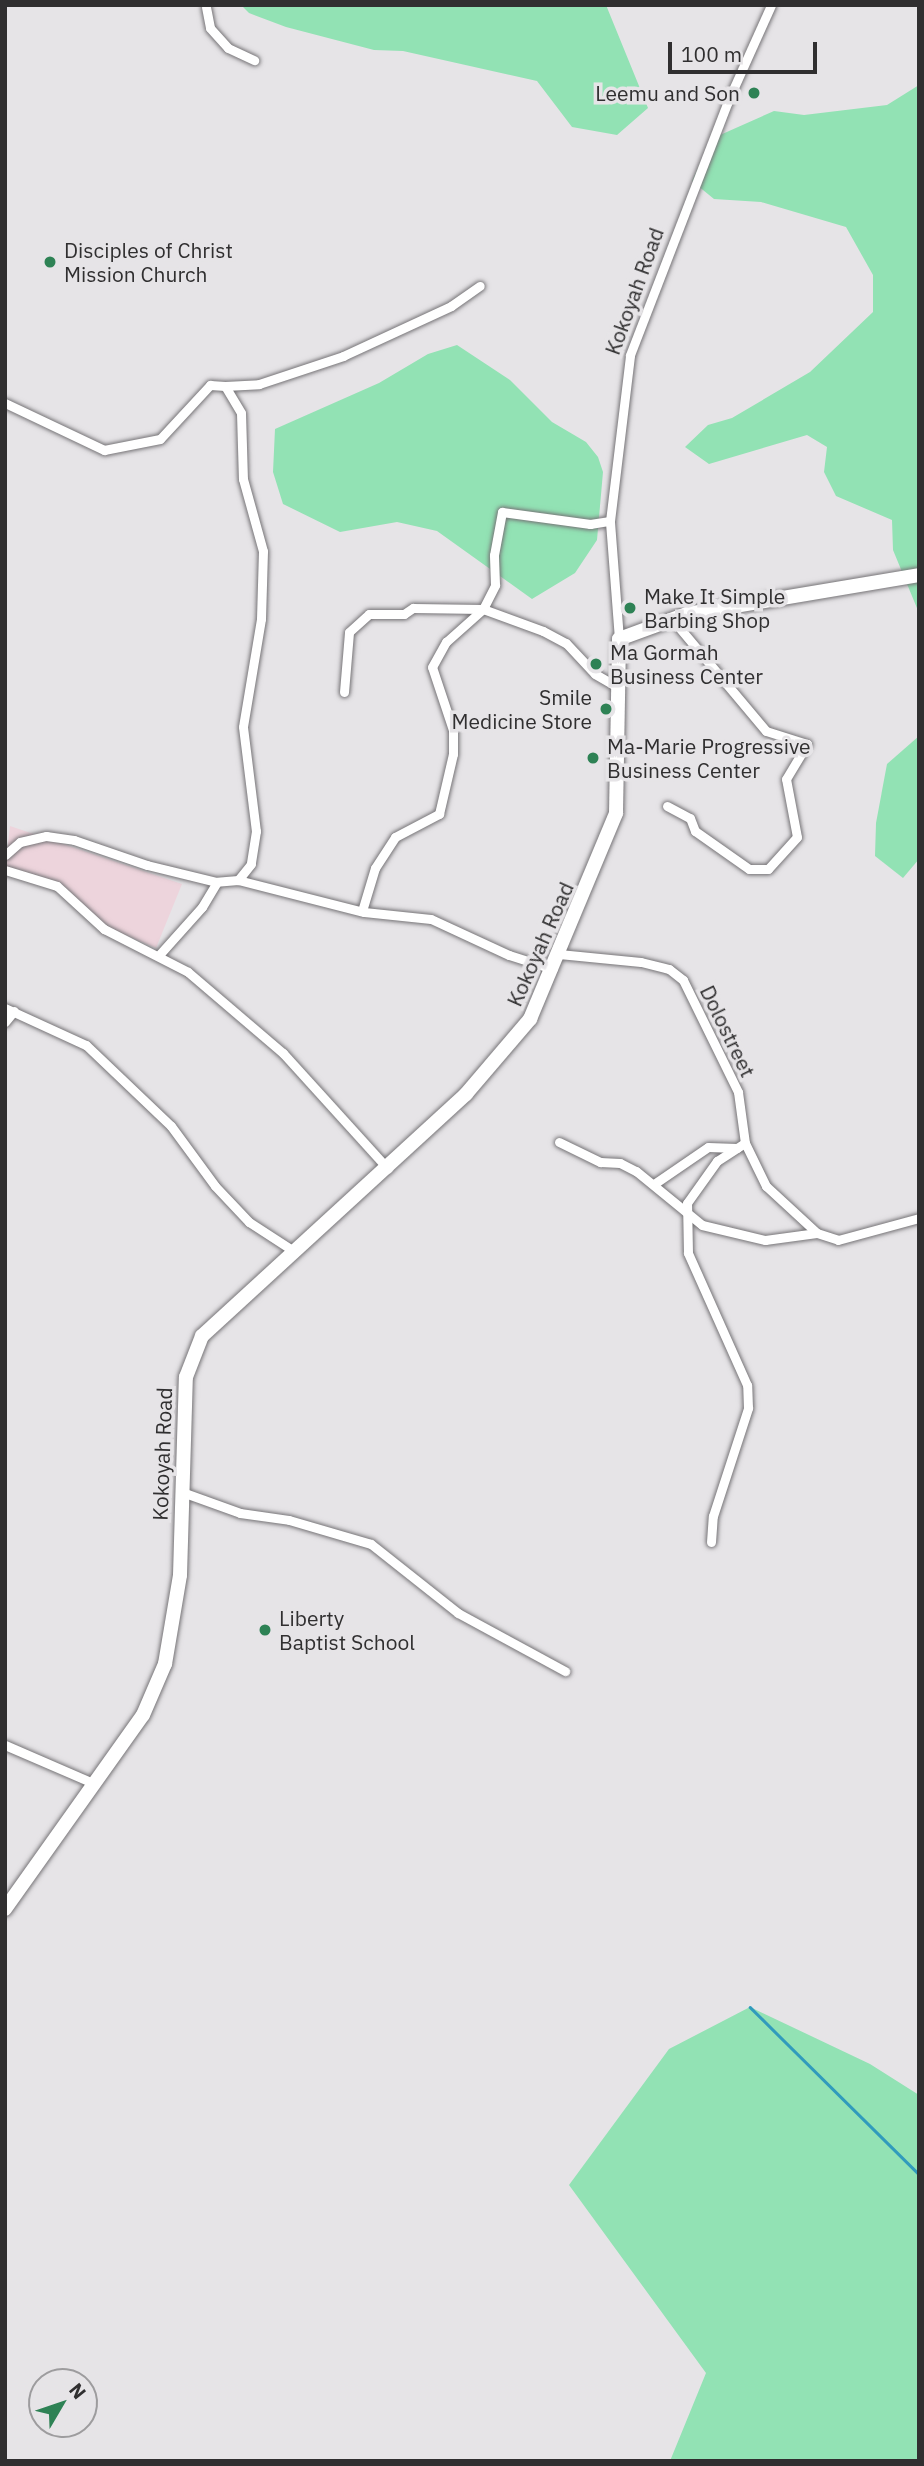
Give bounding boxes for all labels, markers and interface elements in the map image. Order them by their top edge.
scale bar [672,28,821,72]
text: 100 m [681,40,742,68]
place label: Leemu and Son [595,80,740,106]
marker: Leemu and Son [746,85,762,101]
street label: Kokoyah Road [599,224,669,358]
place label: Disciples of Christ Mission Church [64,237,233,287]
marker: Disciples of Christ Mission Church [42,254,58,270]
place label: Make It Simple Barbing Shop [644,583,785,633]
marker: Make It Simple Barbing Shop [622,600,638,616]
place label: Ma Gormah Business Center [610,639,763,689]
marker: Ma Gormah Business Center [588,656,604,672]
place label: Smile Medicine Store [451,684,592,734]
marker: Smile Medicine Store [598,701,614,717]
place label: Ma-Marie Progressive Business Center [607,733,811,783]
marker: Ma-Marie Progressive Business Center [585,750,601,766]
street label: Kokoyah Road [501,878,579,1010]
street label: Dolostreet [695,981,761,1081]
street label: Kokoyah Road [147,1387,177,1521]
place label: Liberty Baptist School [279,1605,415,1655]
marker: Liberty Baptist School [257,1622,273,1638]
north arrow [28,2368,98,2438]
text: N [64,2378,91,2404]

